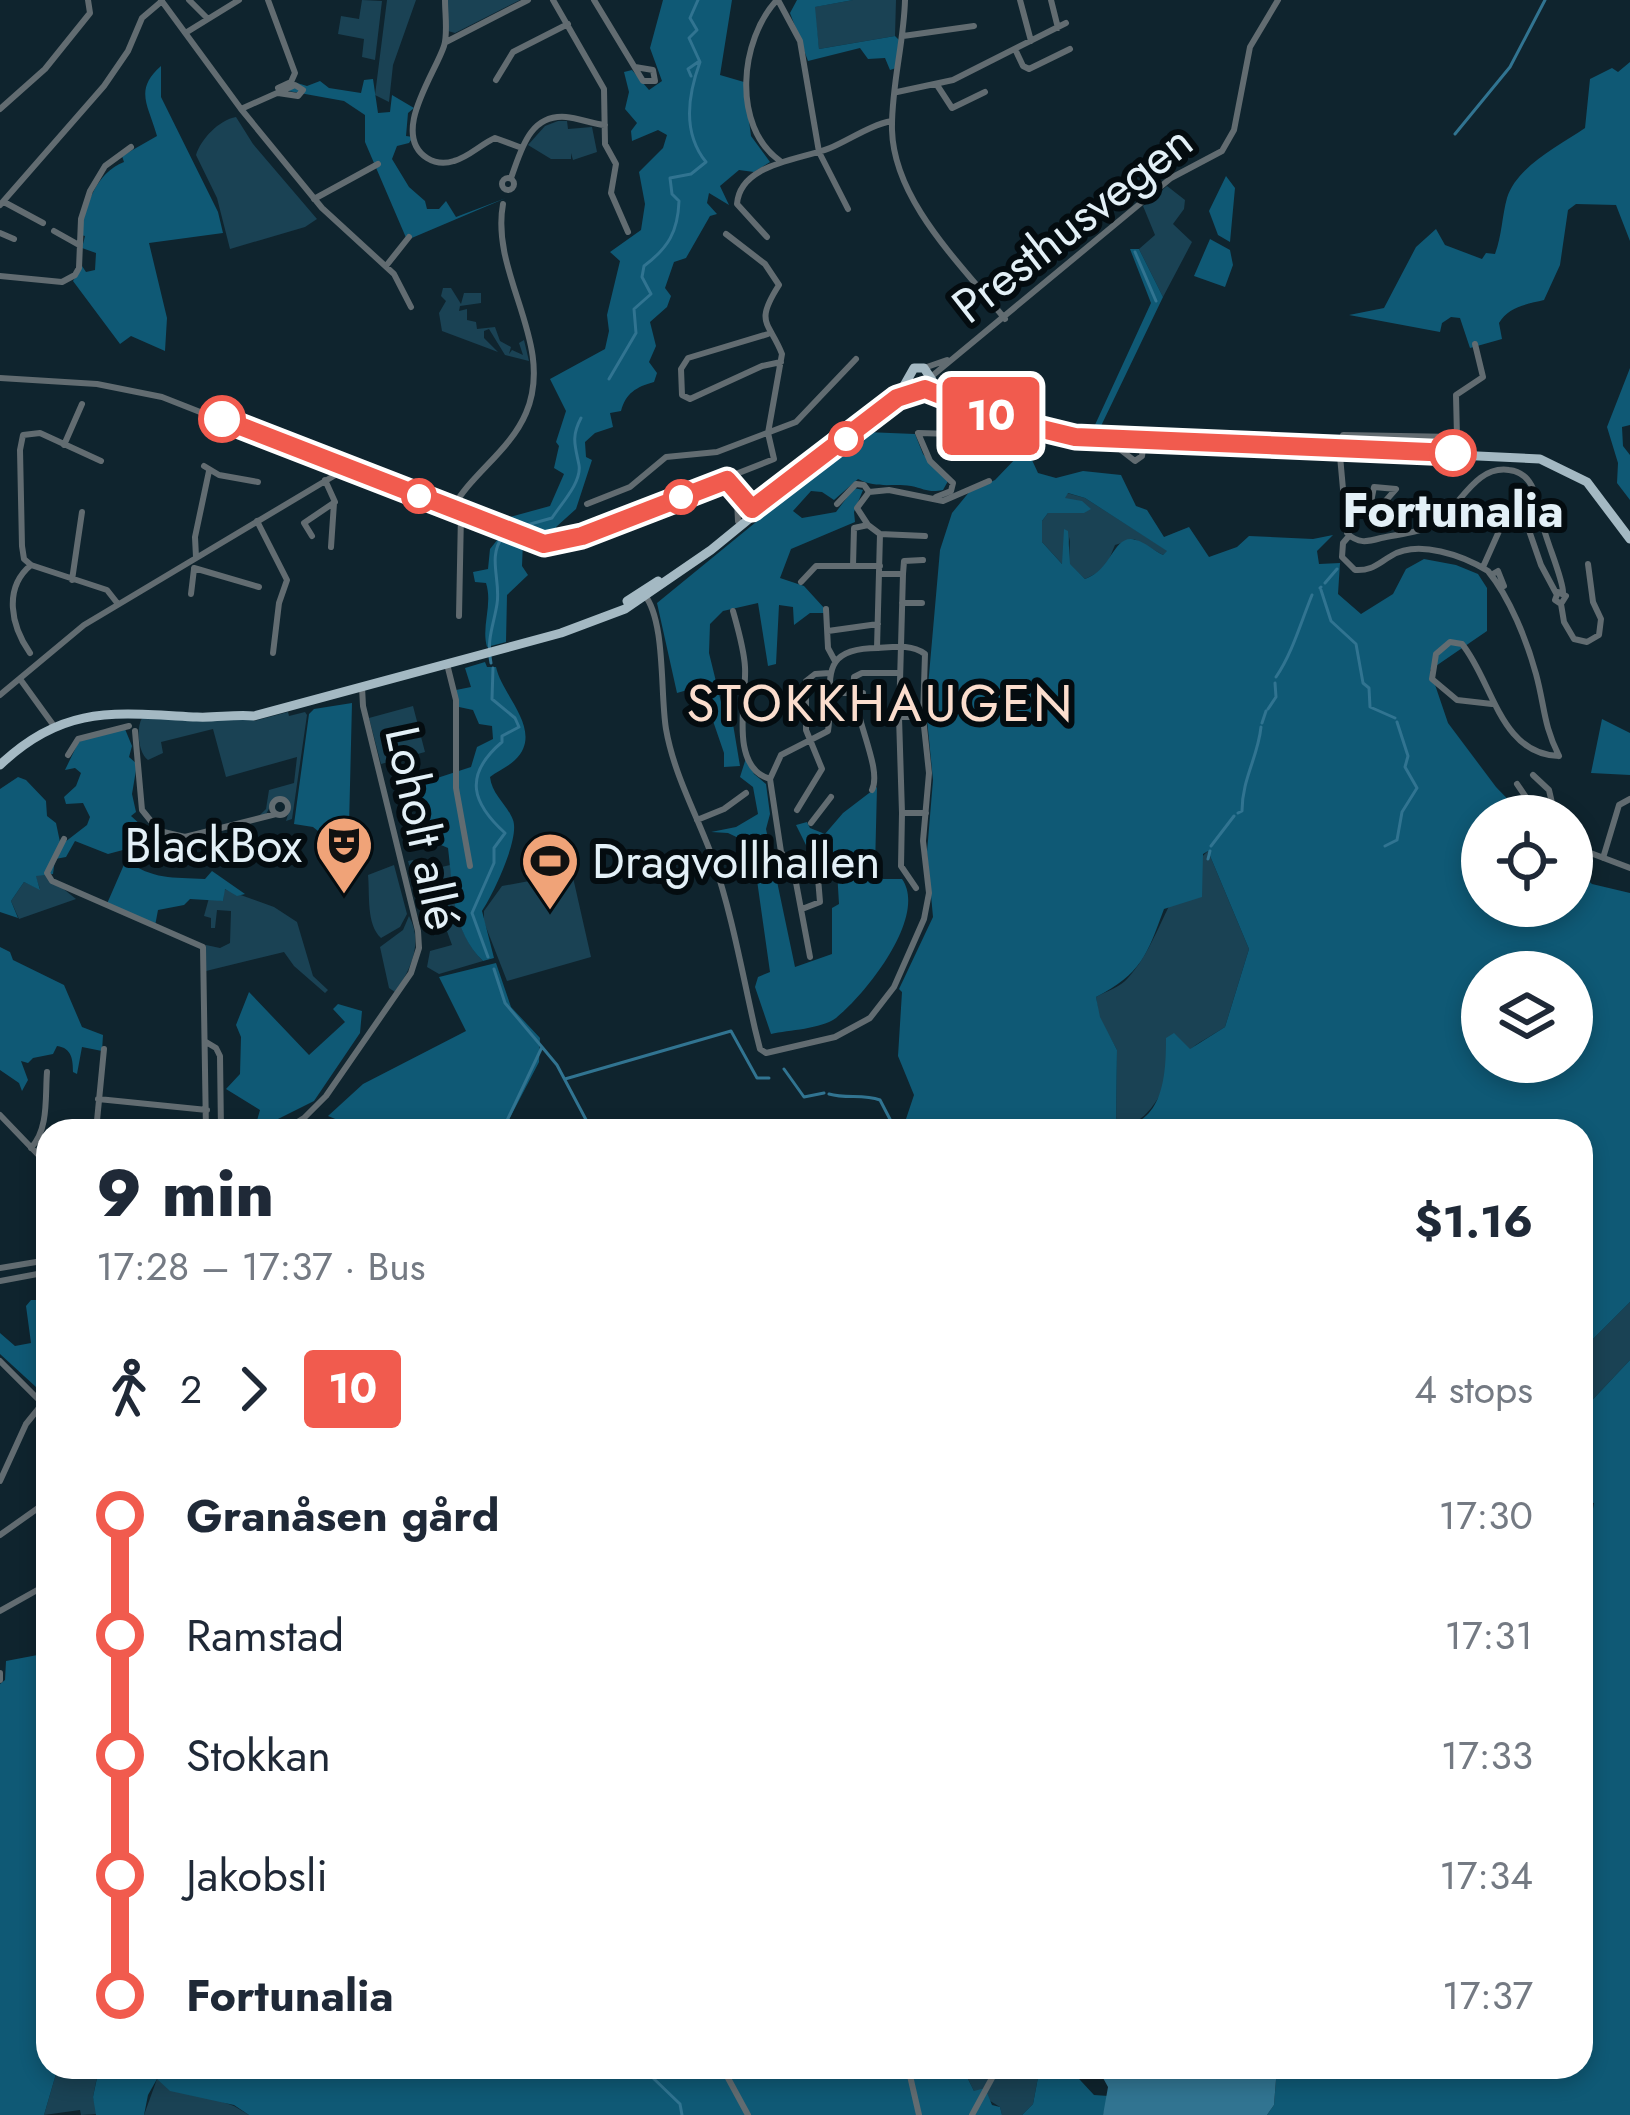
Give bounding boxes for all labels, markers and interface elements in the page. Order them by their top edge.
street label: Presthusvegen [937,107,1207,339]
line badge: 10 [937,377,1045,455]
text: 10 [966,385,1016,446]
unlabelled marker [200,397,244,441]
unlabelled marker [830,423,862,455]
marker: Fortunalia [1431,431,1475,475]
place label: Fortunalia [1342,476,1564,545]
unlabelled marker [403,480,435,512]
unlabelled marker [665,481,697,513]
district label: STOKKHAUGEN [686,666,1076,740]
street label: Loholt allé [367,720,478,936]
map controls [1461,795,1593,1083]
button: locate [1461,795,1593,927]
place label: BlackBox [125,811,303,880]
theatre icon: BlackBox [313,814,375,896]
place label: Dragvollhallen [592,827,881,896]
sports icon: Dragvollhallen [519,830,581,912]
button: layers [1461,951,1593,1083]
text: 9 min [96,1145,274,1241]
text: $1.16 [1415,1189,1533,1254]
text: 17:28 – 17:37 · Bus [96,1238,425,1295]
icon: walk [96,1356,162,1422]
icon: forward [220,1356,286,1422]
text: 10 [328,1358,377,1419]
text: 2 [180,1361,202,1418]
text: 4 stops [1414,1361,1533,1418]
text: Granåsen gård [186,1483,500,1548]
text: 17:30 [1439,1487,1533,1544]
text: Ramstad [186,1603,344,1668]
text: 17:31 [1444,1607,1533,1664]
text: Stokkan [186,1723,331,1788]
text: 17:33 [1441,1727,1533,1784]
text: Jakobsli [186,1843,328,1908]
text: 17:34 [1439,1847,1533,1904]
text: Fortunalia [186,1963,394,2028]
text: 17:37 [1442,1967,1533,2024]

